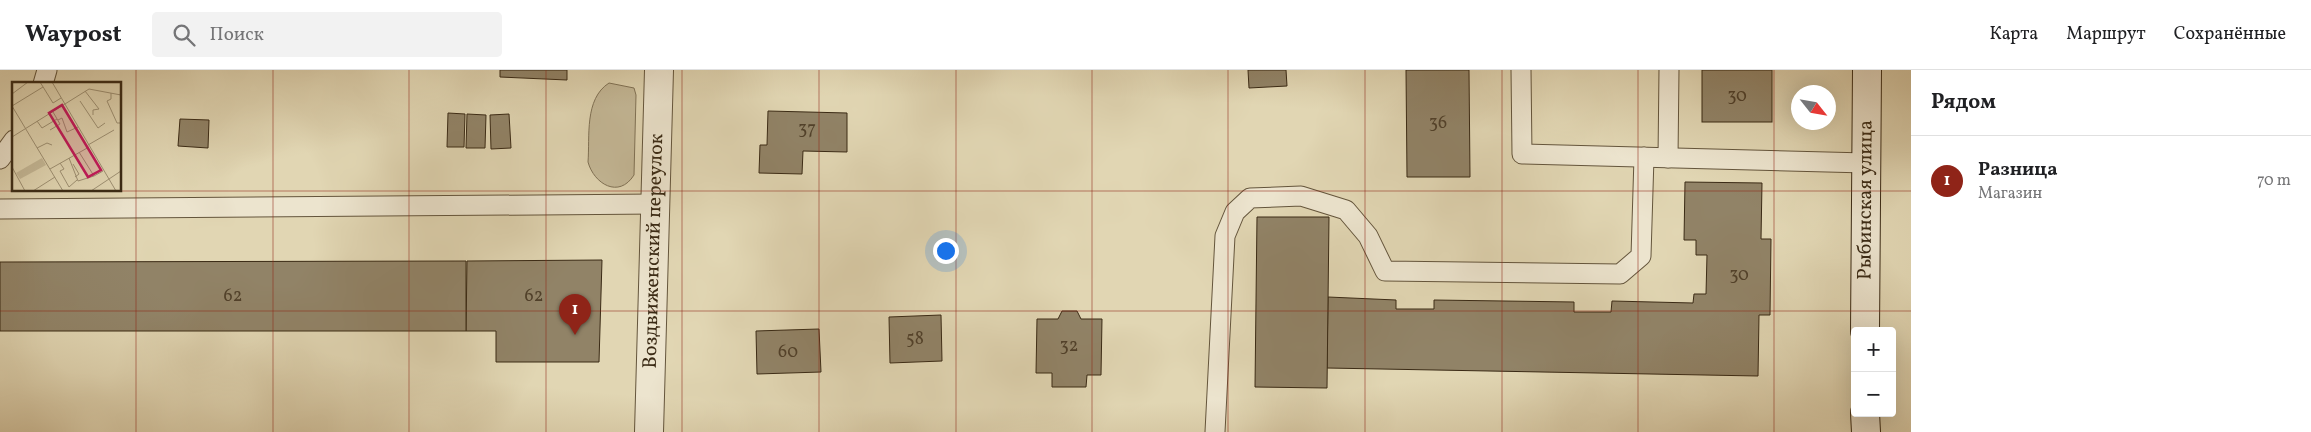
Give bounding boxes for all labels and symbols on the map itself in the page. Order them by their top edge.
inset map [12,82,121,191]
house number: 30 [1727,84,1747,109]
north arrow [1791,85,1836,130]
house number: 36 [1429,111,1447,136]
house number: 37 [798,117,816,142]
street label: Рыбинская улица [1851,120,1881,280]
street label: Воздвиженский переулок [637,133,671,369]
your location [933,238,959,264]
house number: 30 [1729,263,1749,288]
house number: 62 [224,284,242,309]
house number: 62 [525,284,543,309]
pin: 1 [559,294,591,335]
house number: 58 [906,327,924,352]
house number: 32 [1060,334,1078,359]
house number: 60 [778,340,798,365]

